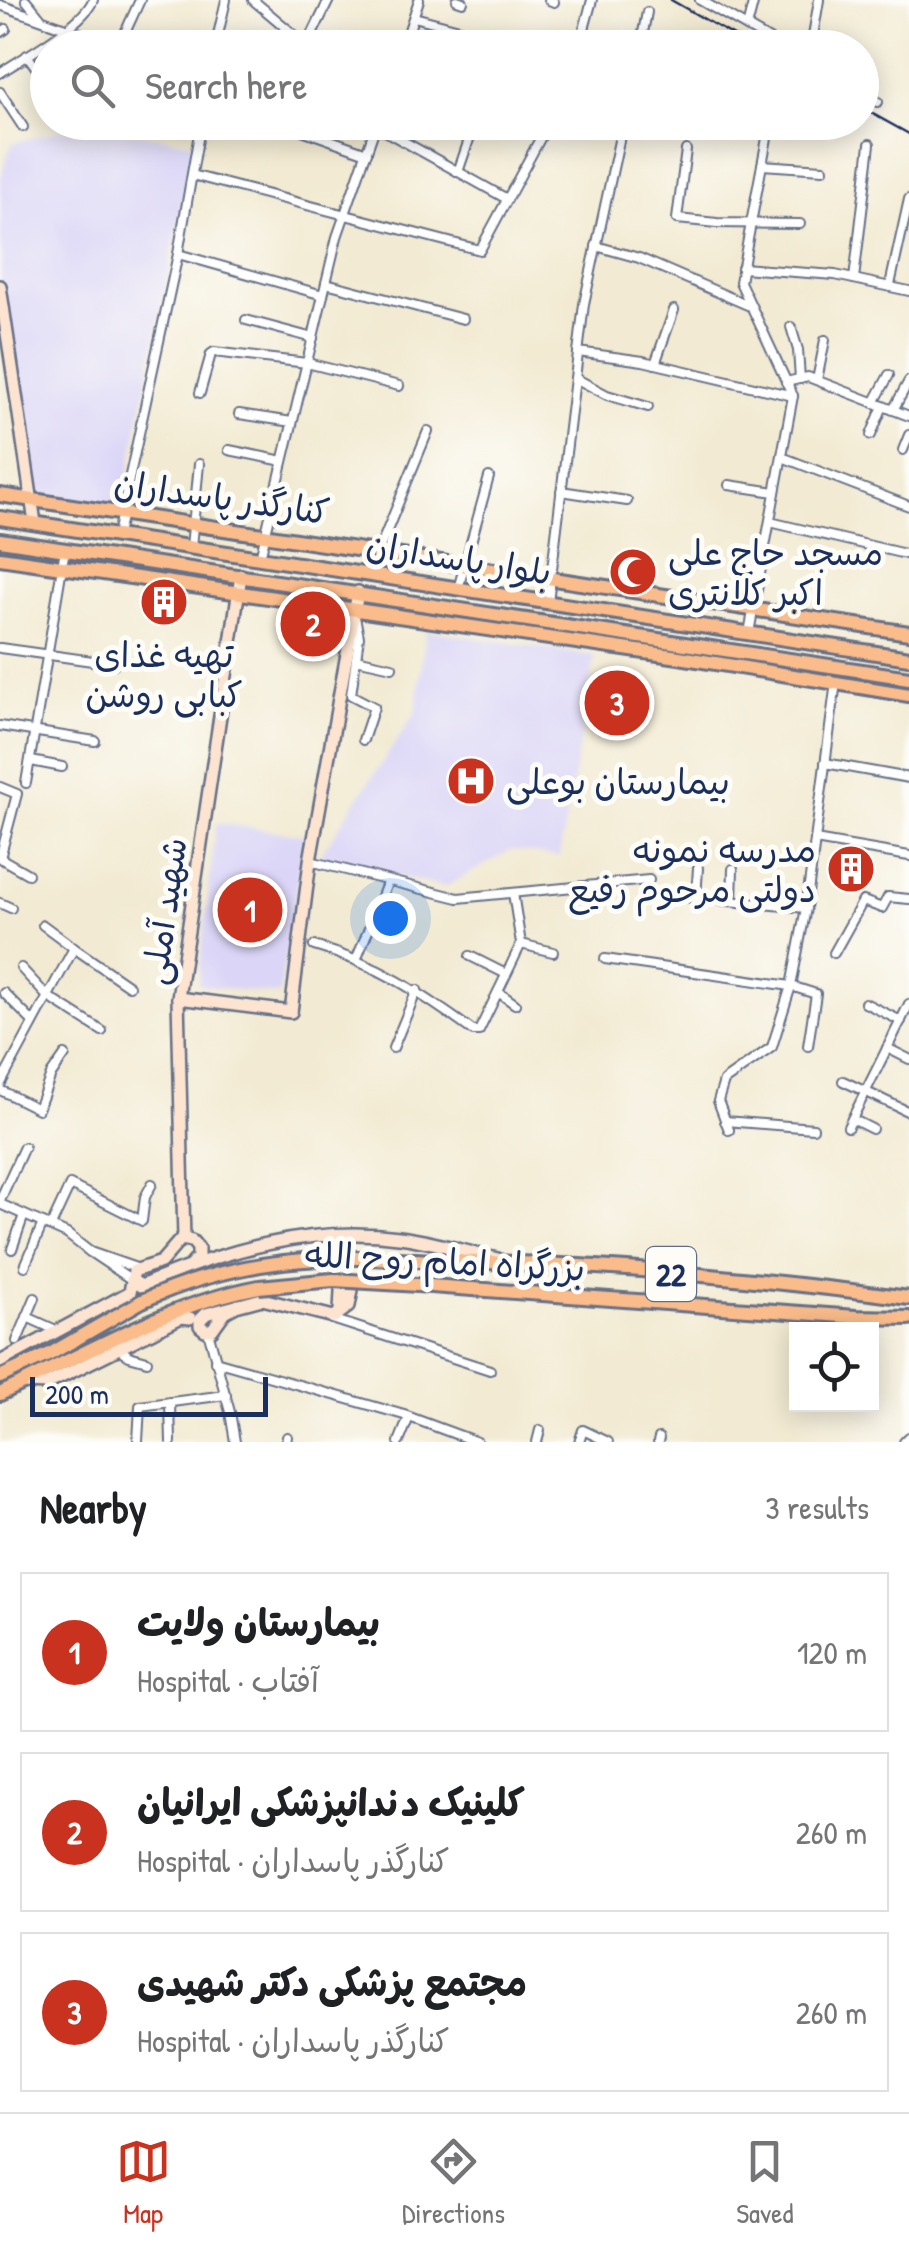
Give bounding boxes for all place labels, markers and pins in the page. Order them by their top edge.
place label: مسجد حاج علی اکبر کلانتری [668,529,883,616]
mosque icon: مسجد حاج علی اکبر کلانتری [607,546,659,598]
building icon: تهیه غذای کبابی روشن [138,576,190,628]
pin: 2 [280,586,346,662]
place label: تهیه غذای کبابی روشن [85,631,243,718]
pin: 3 [584,666,650,740]
hospital icon: بیمارستان بوعلی [445,755,497,807]
place label: بیمارستان بوعلی [506,758,730,805]
place label: مدرسه نمونه دولتی مرحوم رفیع [568,826,816,917]
building icon: مدرسه نمونه دولتی مرحوم رفیع [825,843,877,895]
pin: 1 [218,872,282,948]

